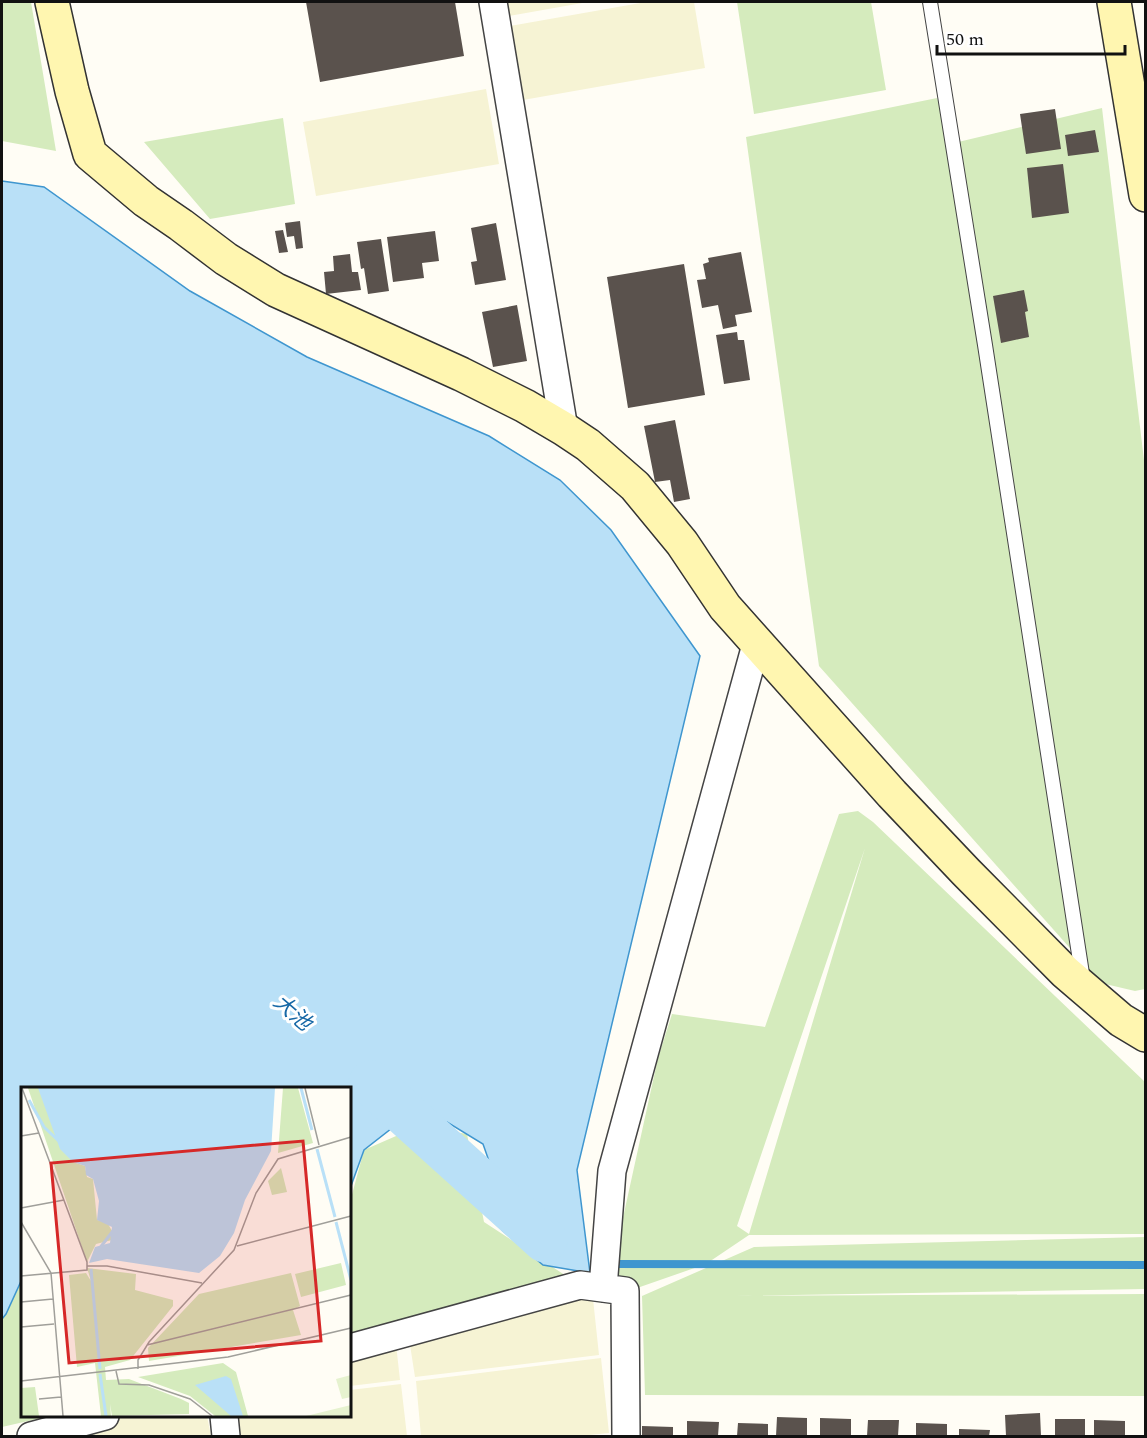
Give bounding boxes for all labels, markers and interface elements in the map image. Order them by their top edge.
scale bar [937,18,1124,56]
text: 50 m [946,26,984,53]
water label: 大池 [266,987,320,1040]
inset map [21,1087,351,1417]

